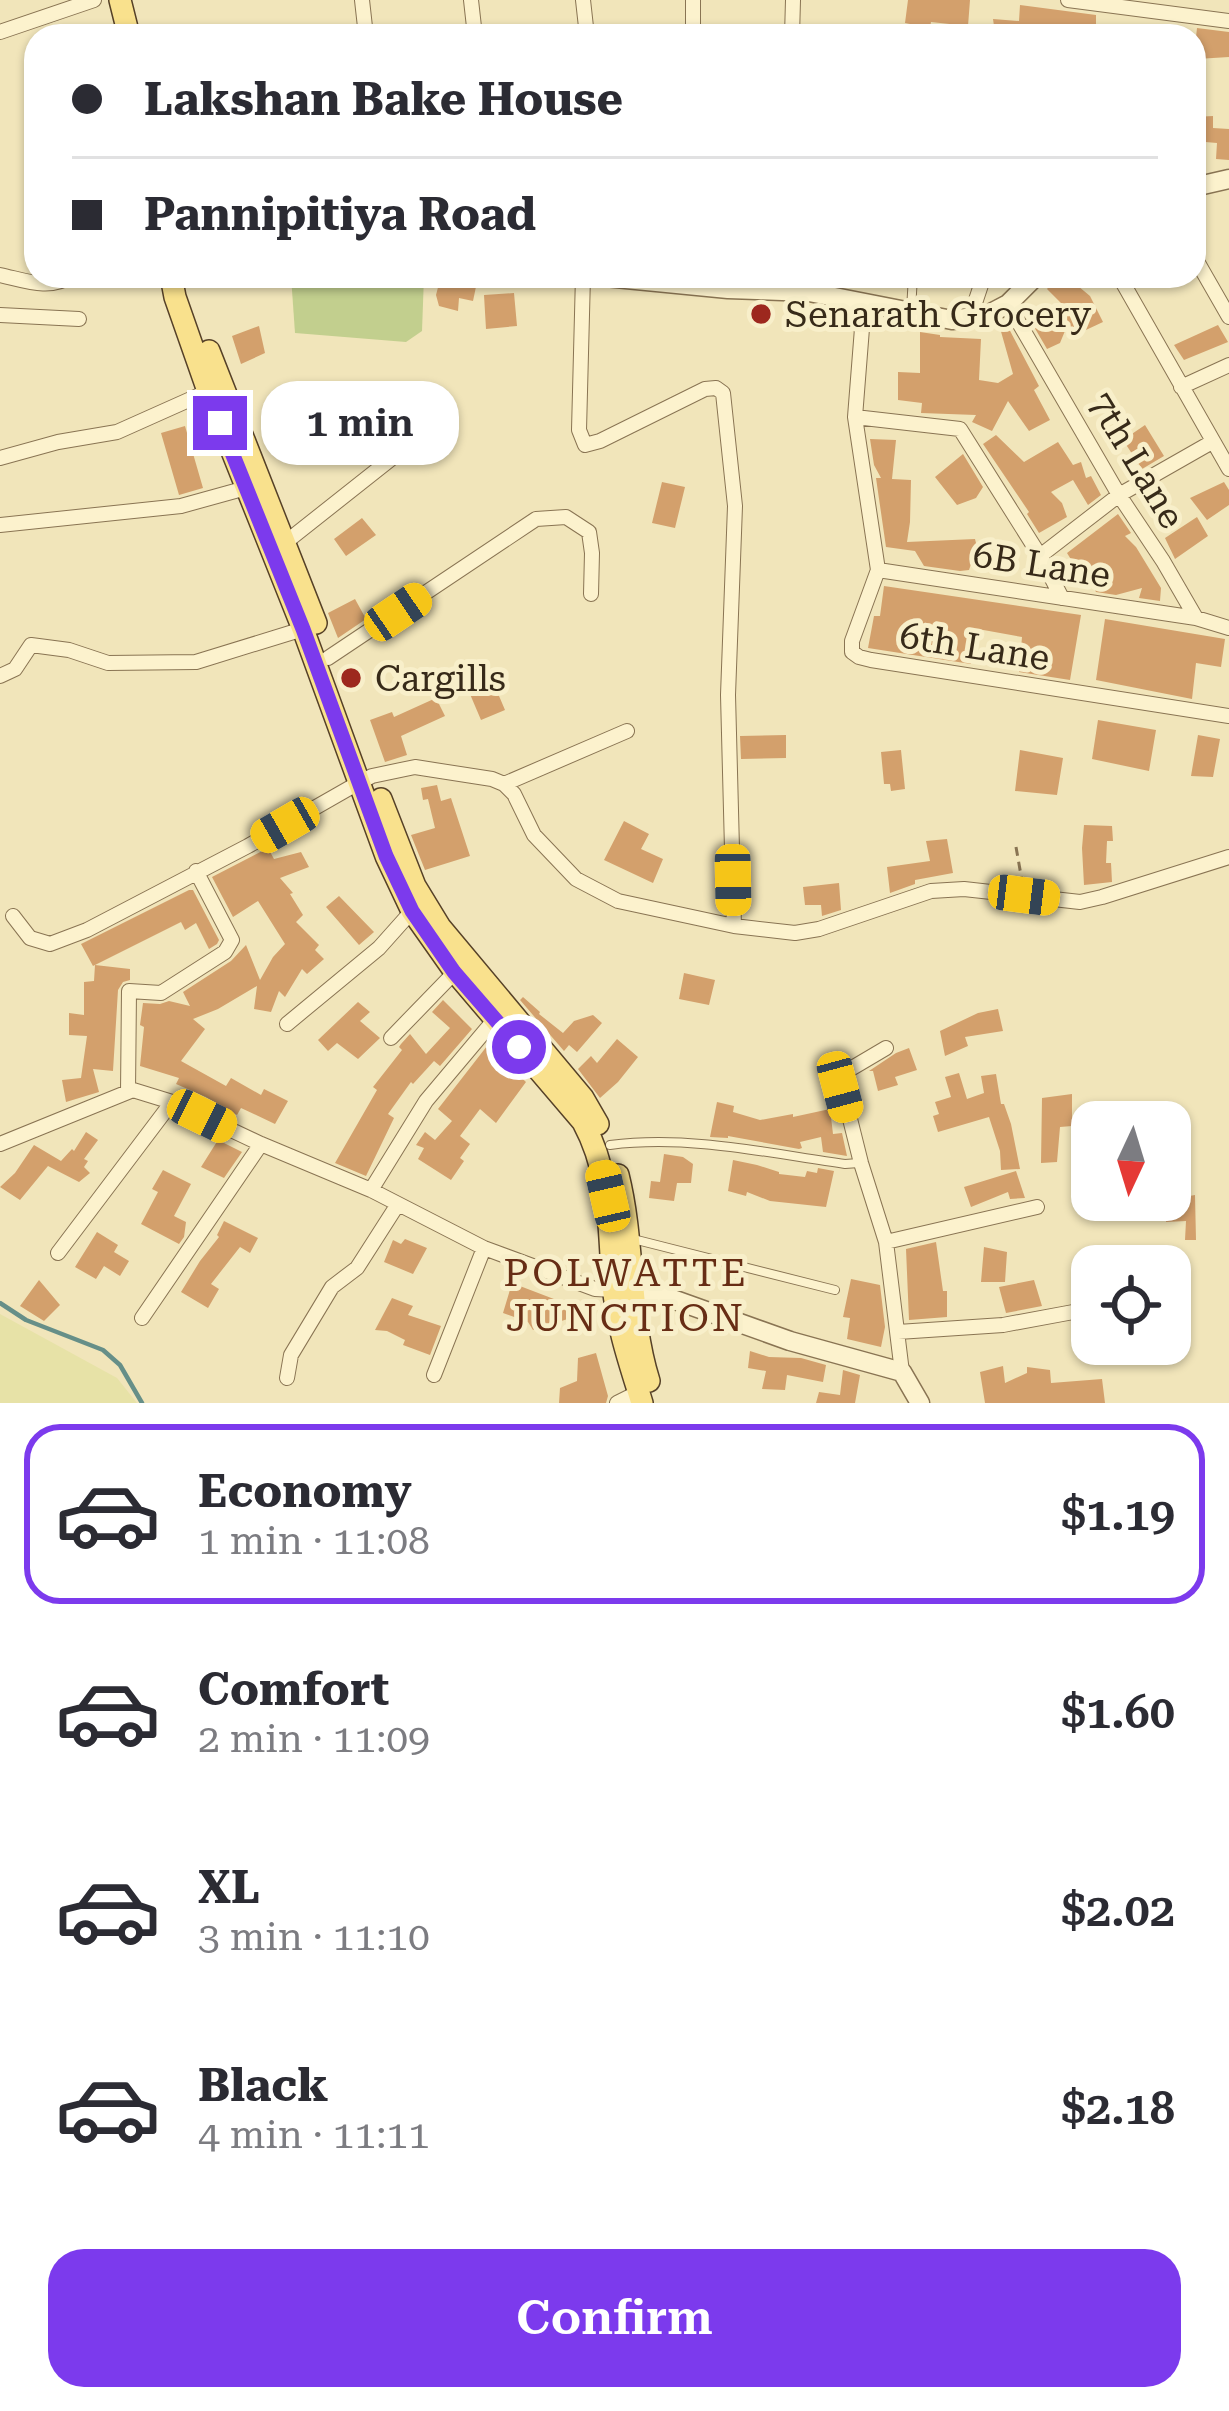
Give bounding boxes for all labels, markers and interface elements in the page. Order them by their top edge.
text: Lakshan Bake House [144,73,623,126]
text: Pannipitiya Road [144,188,536,241]
place label: Senarath Grocery [785,294,1092,336]
marker: Senarath Grocery [748,301,774,327]
callout: 1 min [262,381,460,465]
street label: 7th Lane [1079,385,1193,536]
route end [193,396,247,450]
text: 1 min [306,400,414,446]
street label: 6B Lane [970,533,1114,597]
car [358,577,438,647]
street label: 6th Lane [897,614,1053,680]
place label: Cargills [375,658,506,700]
marker: Cargills [338,665,364,691]
car [245,791,325,859]
car [714,844,752,916]
car [986,873,1062,917]
route start [492,1020,546,1074]
car [813,1048,867,1126]
car [162,1084,242,1148]
north arrow [1071,1101,1191,1221]
map controls [1071,1101,1191,1365]
car [582,1157,634,1235]
button: locate [1071,1245,1191,1365]
district label: POLWATTE JUNCTION [503,1250,749,1341]
icon: car [54,1460,162,1568]
text: Economy [198,1465,412,1518]
text: $1.19 [1061,1488,1175,1541]
text: 1 min · 11:08 [198,1518,430,1564]
icon: car [54,1658,162,1766]
text: Comfort [198,1663,389,1716]
text: $1.60 [1061,1686,1175,1739]
text: 2 min · 11:09 [198,1716,430,1762]
icon: car [54,1856,162,1964]
text: XL [198,1861,260,1914]
text: $2.02 [1061,1884,1175,1937]
text: 3 min · 11:10 [198,1914,430,1960]
icon: car [54,2054,162,2162]
text: Black [198,2059,328,2112]
text: $2.18 [1061,2082,1175,2135]
text: 4 min · 11:11 [198,2112,430,2158]
button: Confirm [48,2249,1181,2387]

